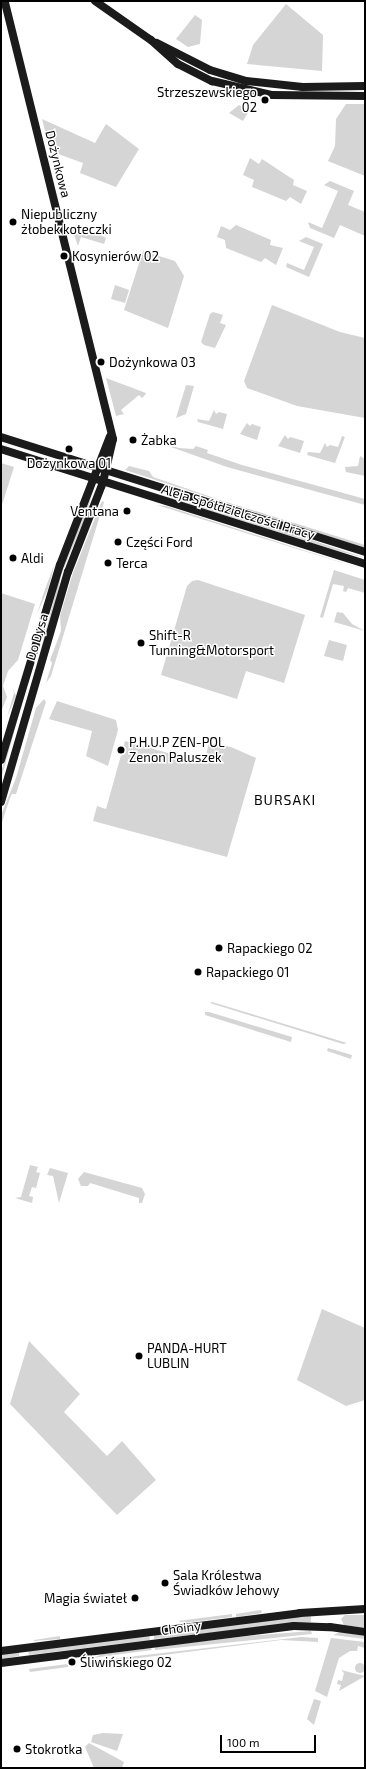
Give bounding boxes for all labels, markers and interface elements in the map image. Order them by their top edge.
place label: Strzeszewskiego 02 [157,85,257,116]
marker: Strzeszewskiego 02 [260,95,270,105]
street label: Dożynkowa [42,129,74,199]
place label: Niepubliczny żłobek koteczki [21,207,112,238]
marker: Niepubliczny żłobek koteczki [8,217,18,227]
place label: Kosynierów 02 [72,248,159,264]
marker: Kosynierów 02 [59,251,69,261]
place label: Dożynkowa 03 [109,354,196,370]
marker: Dożynkowa 03 [96,357,106,367]
place label: Żabka [141,432,177,448]
marker: Żabka [128,435,138,445]
marker: Dożynkowa 01 [64,444,74,454]
place label: Dożynkowa 01 [27,455,111,471]
street label: Aleja Spółdzielczości Pracy [159,481,317,543]
place label: Ventana [70,503,119,519]
marker: Ventana [122,506,132,516]
place label: Części Ford [126,534,193,550]
marker: Części Ford [113,537,123,547]
place label: Aldi [21,550,44,566]
marker: Aldi [8,553,18,563]
place label: Terca [116,555,148,571]
marker: Terca [103,558,113,568]
street label: Do Dysa [22,612,52,662]
place label: Shift-R Tunning&Motorsport [149,628,274,659]
marker: Shift-R Tunning&Motorsport [136,638,146,648]
place label: P.H.U.P ZEN-POL Zenon Paluszek [129,735,225,766]
marker: P.H.U.P ZEN-POL Zenon Paluszek [116,745,126,755]
district label: BURSAKI [254,792,316,808]
place label: Rapackiego 02 [227,940,313,956]
marker: Rapackiego 02 [214,943,224,953]
place label: Rapackiego 01 [206,964,290,980]
marker: Rapackiego 01 [193,967,203,977]
place label: PANDA-HURT LUBLIN [147,1341,227,1372]
marker: PANDA-HURT LUBLIN [134,1351,144,1361]
place label: Sala Królestwa Świadków Jehowy [173,1568,280,1599]
marker: Sala Królestwa Świadków Jehowy [160,1578,170,1588]
place label: Magia świateł [44,1590,127,1606]
marker: Magia świateł [130,1593,140,1603]
street label: Choiny [160,1618,202,1638]
place label: Śliwińskiego 02 [80,1654,172,1670]
marker: Śliwińskiego 02 [67,1657,77,1667]
scale bar [222,1727,318,1753]
text: 100 m [227,1735,259,1749]
place label: Stokrotka [25,1741,82,1757]
marker: Stokrotka [12,1744,22,1754]

